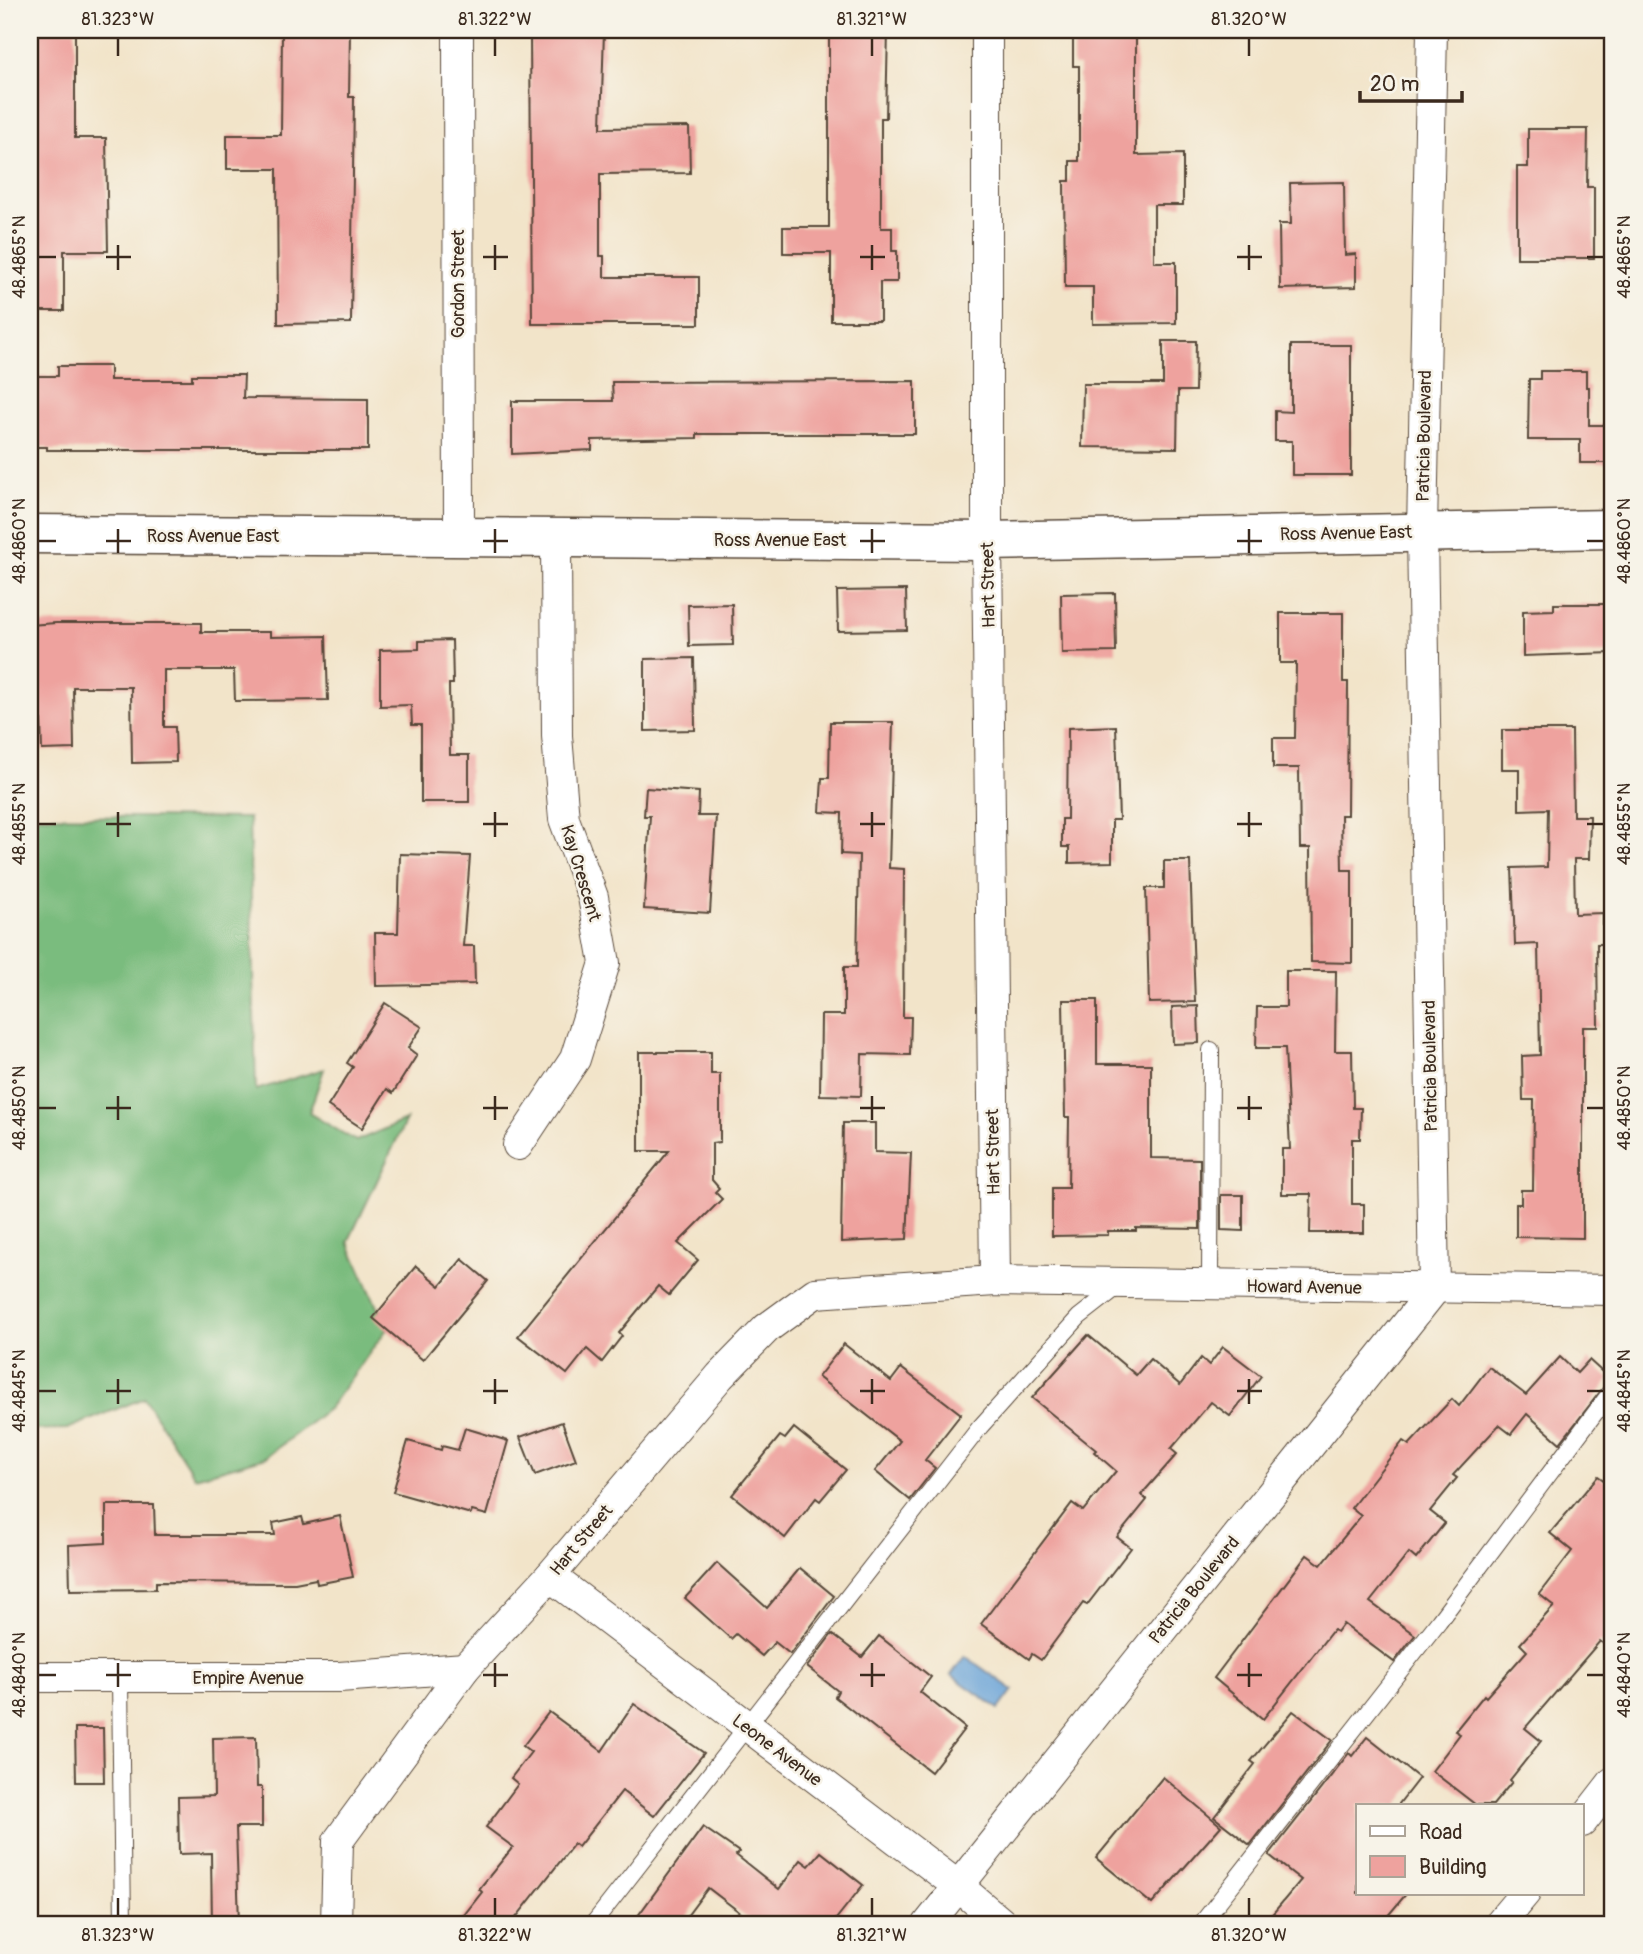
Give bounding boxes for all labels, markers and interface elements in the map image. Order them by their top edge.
text: 81.323°W [82,8,154,31]
text: 81.322°W [458,8,532,31]
text: 81.321°W [837,8,907,31]
text: 81.320°W [1211,8,1287,31]
scale bar [1360,60,1461,104]
text: 20 m [1370,71,1419,98]
text: 48.4865°N [8,215,31,299]
text: 48.4865°N [1613,215,1636,299]
street label: Gordon Street [447,229,470,338]
street label: Patricia Boulevard [1412,370,1437,502]
text: 48.4860°N [8,498,31,584]
text: 48.4860°N [1613,498,1636,584]
street label: Ross Avenue East [1280,521,1413,546]
street label: Ross Avenue East [147,525,280,548]
street label: Ross Avenue East [714,529,847,552]
street label: Hart Street [976,541,1001,628]
text: 48.4855°N [8,783,31,865]
text: 48.4855°N [1613,783,1636,865]
street label: Kay Crescent [555,822,606,925]
street label: Patricia Boulevard [1418,1000,1443,1132]
text: 48.4850°N [8,1065,31,1151]
text: 48.4850°N [1613,1065,1636,1151]
street label: Hart Street [981,1108,1006,1195]
street label: Howard Avenue [1246,1275,1362,1300]
text: 48.4845°N [8,1349,31,1433]
text: 48.4845°N [1613,1349,1636,1433]
street label: Hart Street [545,1499,618,1581]
street label: Patricia Boulevard [1144,1532,1245,1649]
text: 48.4840°N [8,1632,31,1718]
text: 48.4840°N [1613,1632,1636,1718]
street label: Empire Avenue [192,1667,304,1690]
street label: Leone Avenue [727,1709,826,1792]
legend [1356,1804,1584,1895]
text: Road [1419,1819,1463,1846]
text: Building [1419,1854,1486,1881]
text: 81.323°W [82,1924,154,1947]
text: 81.322°W [458,1924,532,1947]
text: 81.321°W [837,1924,907,1947]
text: 81.320°W [1211,1924,1287,1947]

